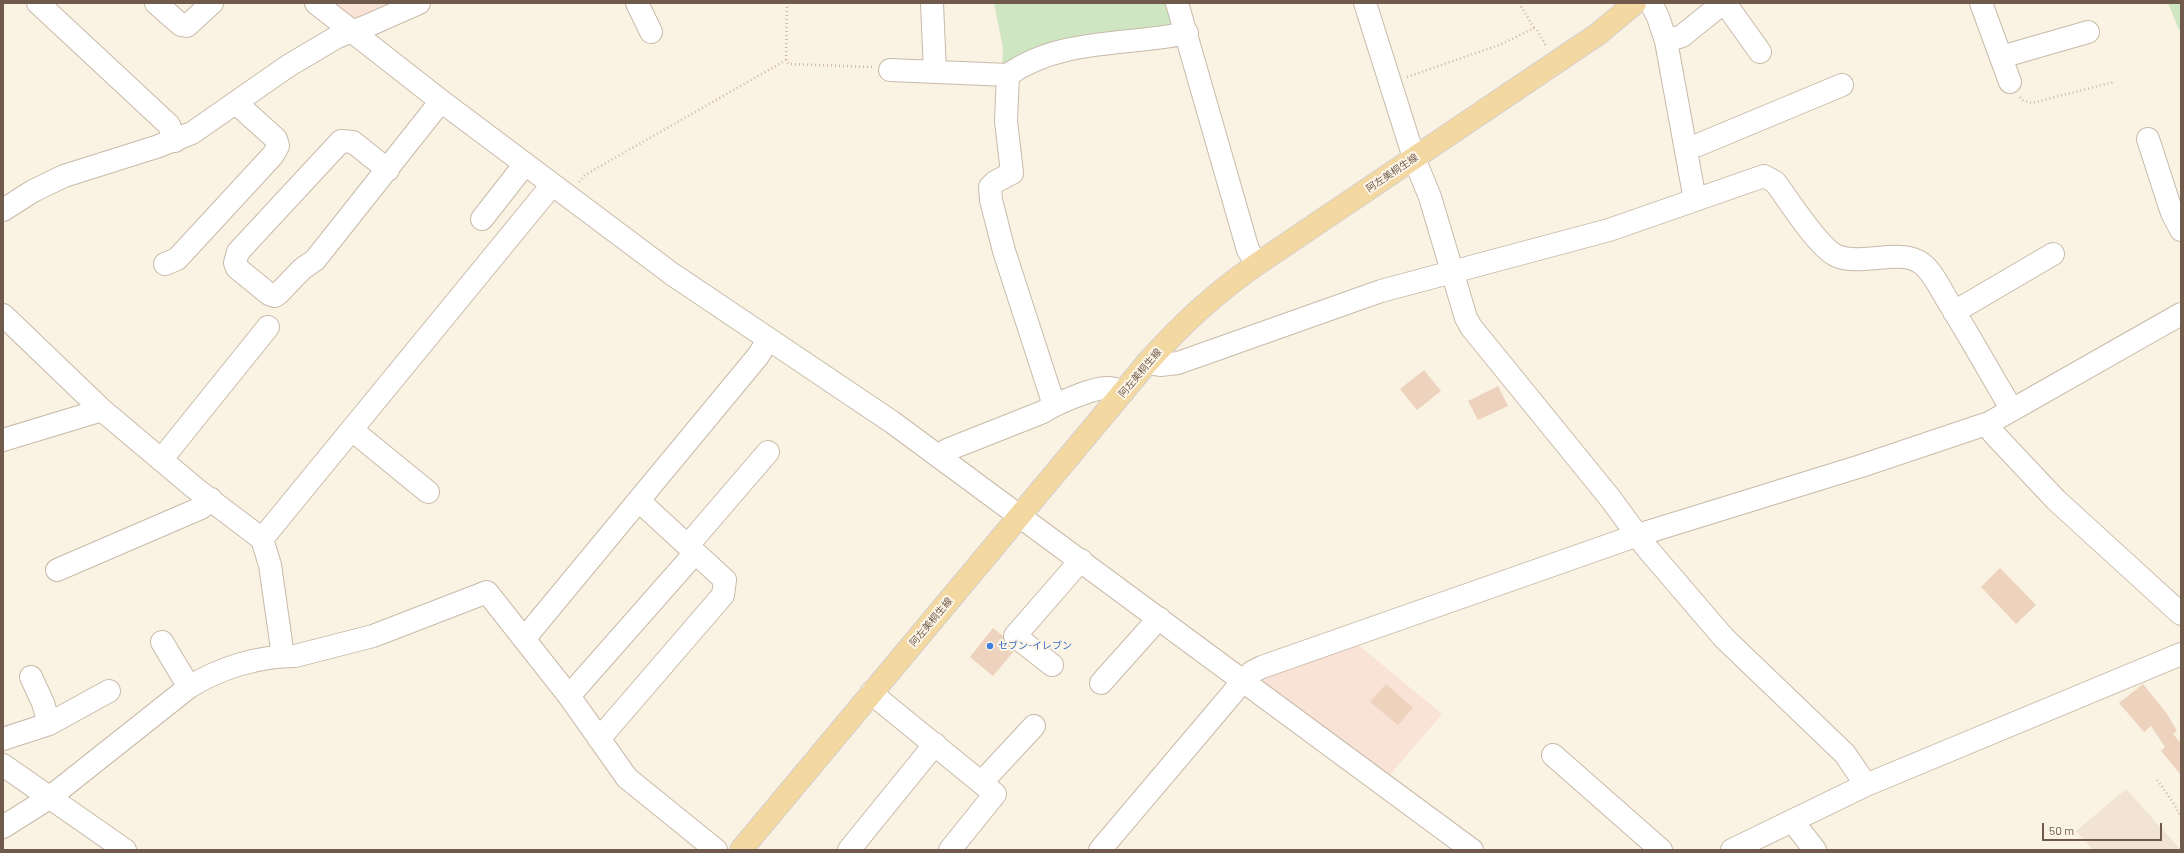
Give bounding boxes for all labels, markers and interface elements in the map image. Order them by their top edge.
street label: 阿左美桐生線 [1364,151,1420,195]
street label: 阿左美桐生線 [1116,346,1164,400]
street label: 阿左美桐生線 [907,595,955,649]
place label: セブン-イレブン [998,640,1072,652]
marker: セブン-イレブン [985,641,995,651]
scale bar [2044,815,2164,841]
text: 50 m [2049,823,2074,837]

